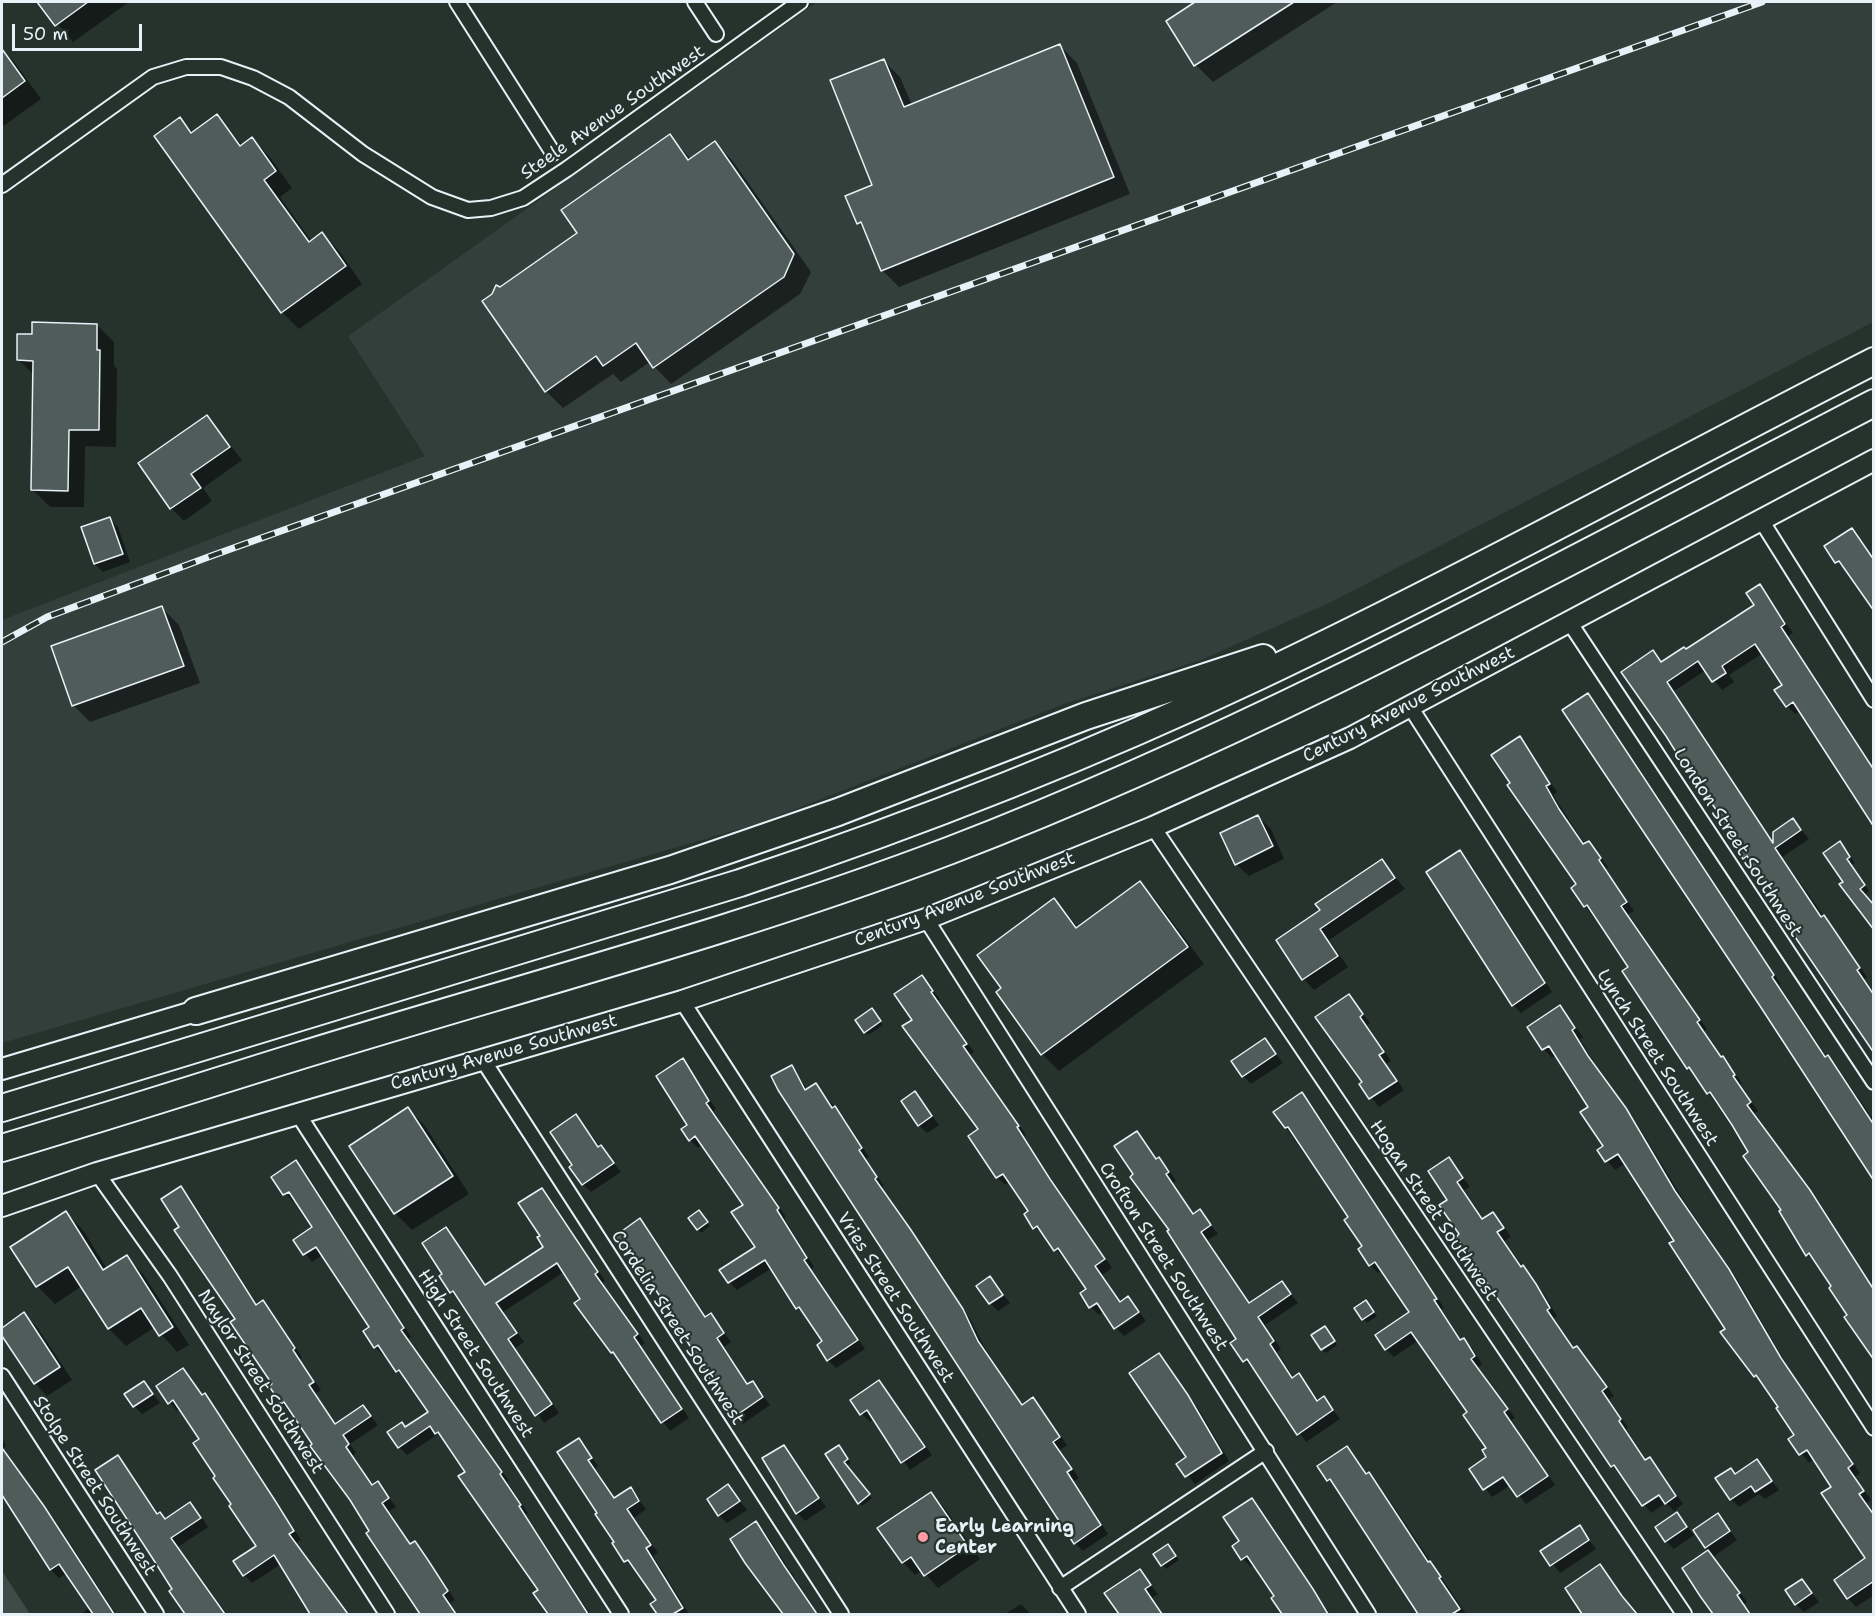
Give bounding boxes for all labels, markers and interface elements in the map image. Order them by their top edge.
scale bar [15,12,146,50]
text: 50 m [23,22,68,46]
street label: Steele Avenue Southwest [517,41,709,185]
street label: Century Avenue Southwest [1300,642,1518,768]
street label: London Street Southwest [1668,745,1806,941]
street label: Century Avenue Southwest [852,848,1078,952]
street label: Lynch Street Southwest [1592,965,1722,1151]
street label: Century Avenue Southwest [388,1010,620,1096]
street label: Hogan Street Southwest [1364,1116,1502,1306]
street label: Crofton Street Southwest [1094,1159,1232,1355]
street label: Vries Street Southwest [832,1209,958,1387]
street label: Cordelia Street Southwest [606,1226,748,1430]
street label: High Street Southwest [412,1266,538,1442]
street label: Naylor Street Southwest [192,1286,328,1478]
street label: Stolpe Street Southwest [28,1392,160,1580]
place label: Early Learning Center [935,1516,1074,1558]
marker: Early Learning Center [916,1530,930,1544]

